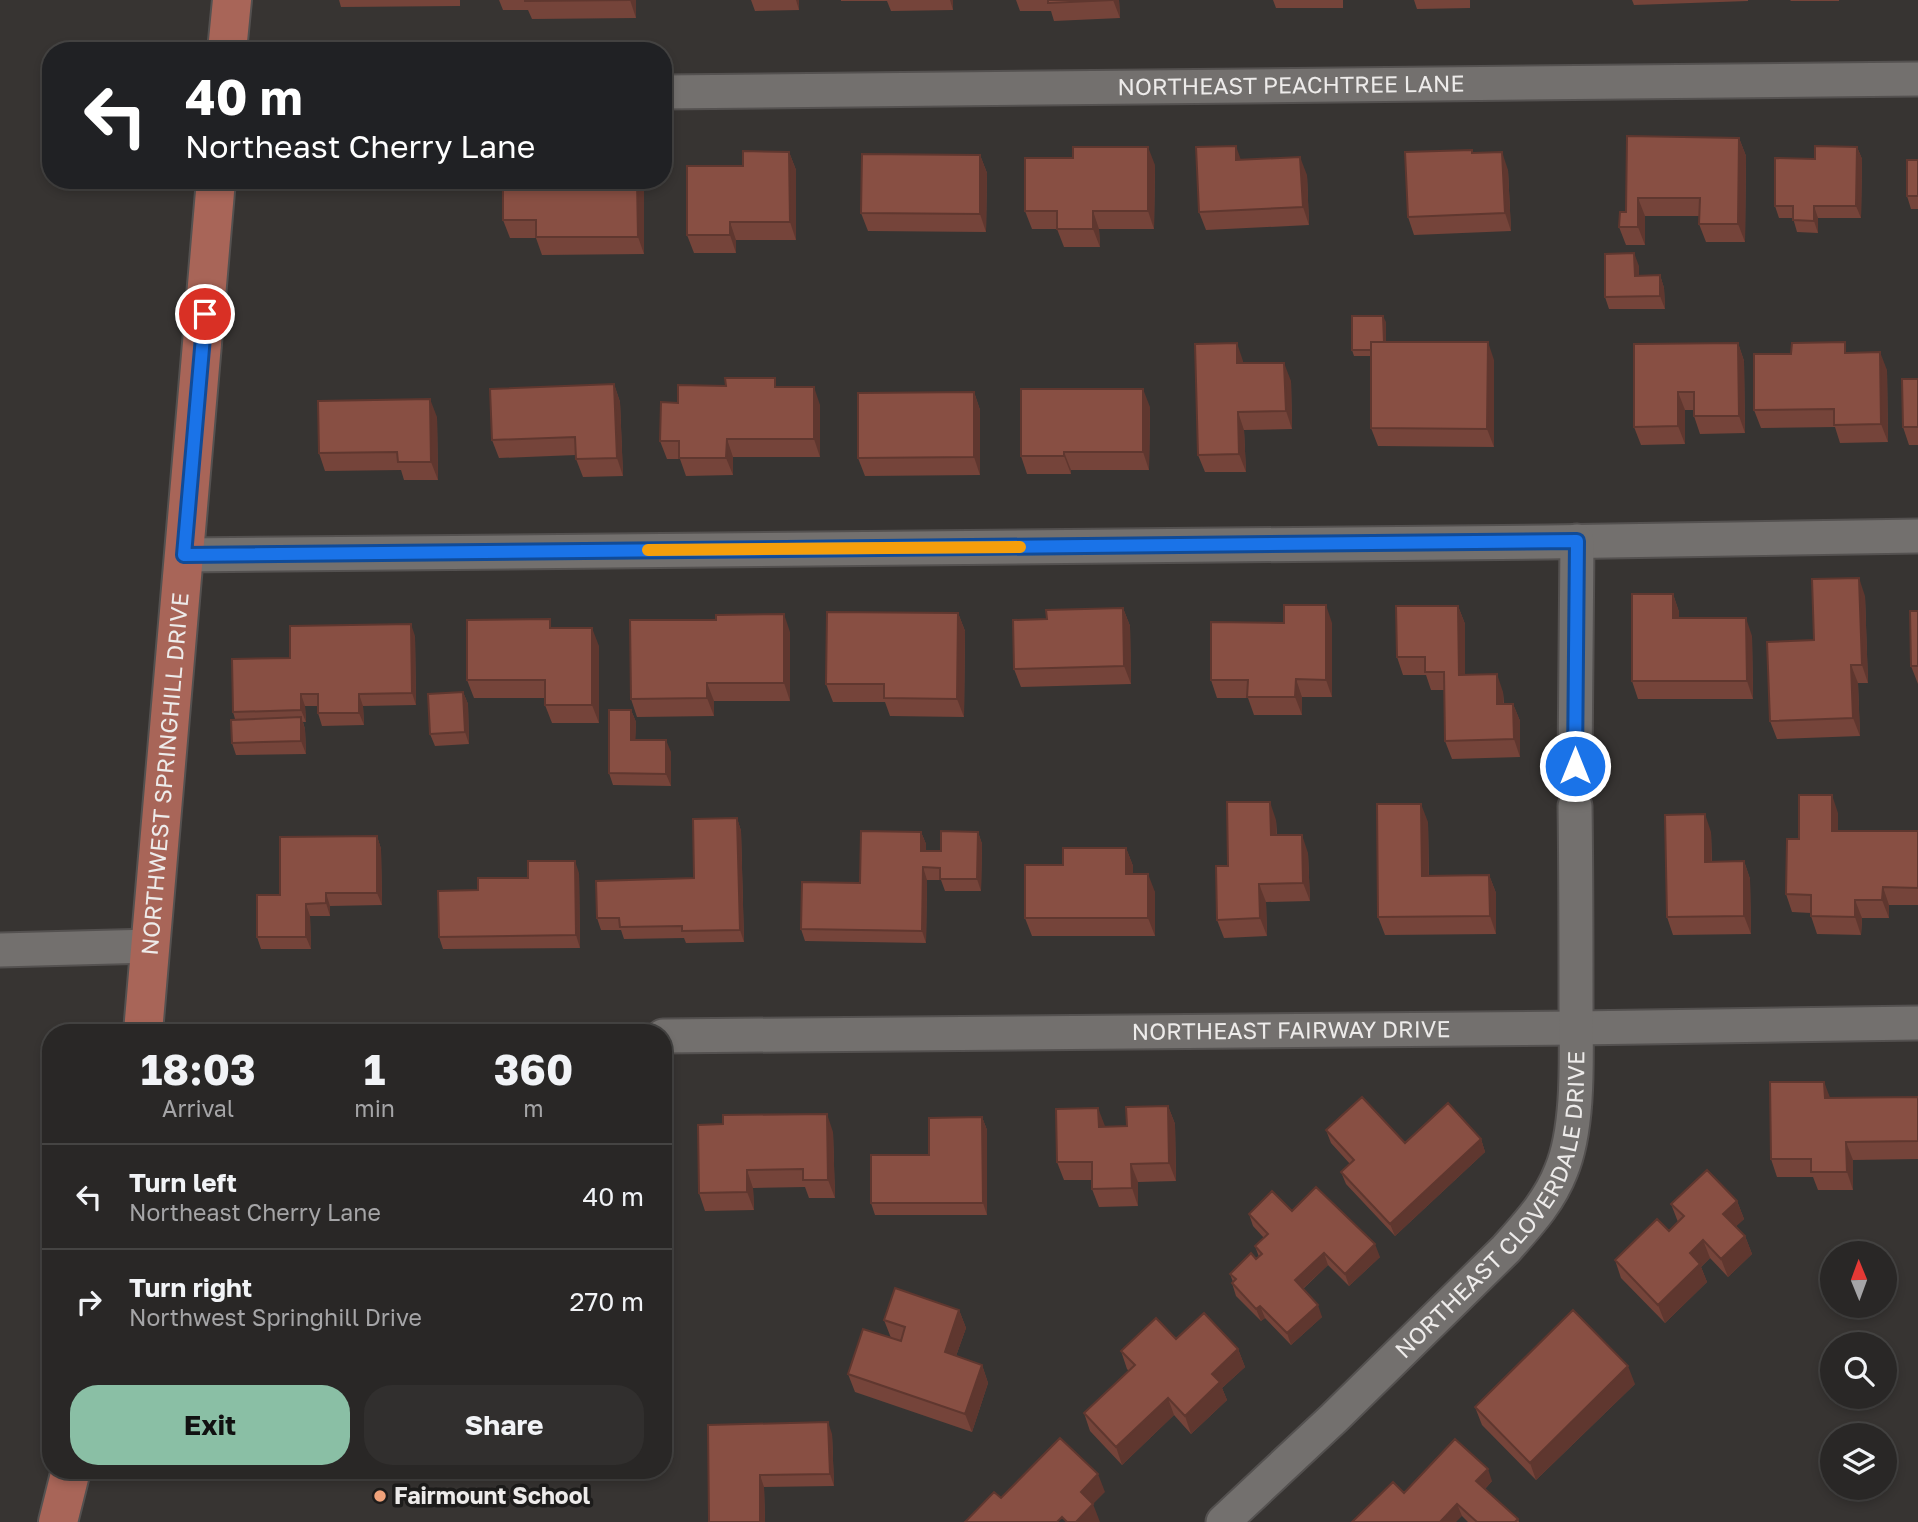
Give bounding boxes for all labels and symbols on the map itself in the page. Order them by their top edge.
street label: NORTHEAST PEACHTREE LANE [1117,69,1465,100]
pin [175,284,235,344]
street label: NORTHWEST SPRINGHILL DRIVE [135,591,194,956]
position arrow [1538,729,1612,803]
street label: NORTHEAST FAIRWAY DRIVE [1131,1014,1450,1045]
street label: NORTHEAST CLOVERDALE DRIVE [1389,1051,1589,1363]
north arrow [1820,1241,1897,1318]
place label: Fairmount School [394,1481,590,1509]
marker: Fairmount School [372,1488,388,1504]

